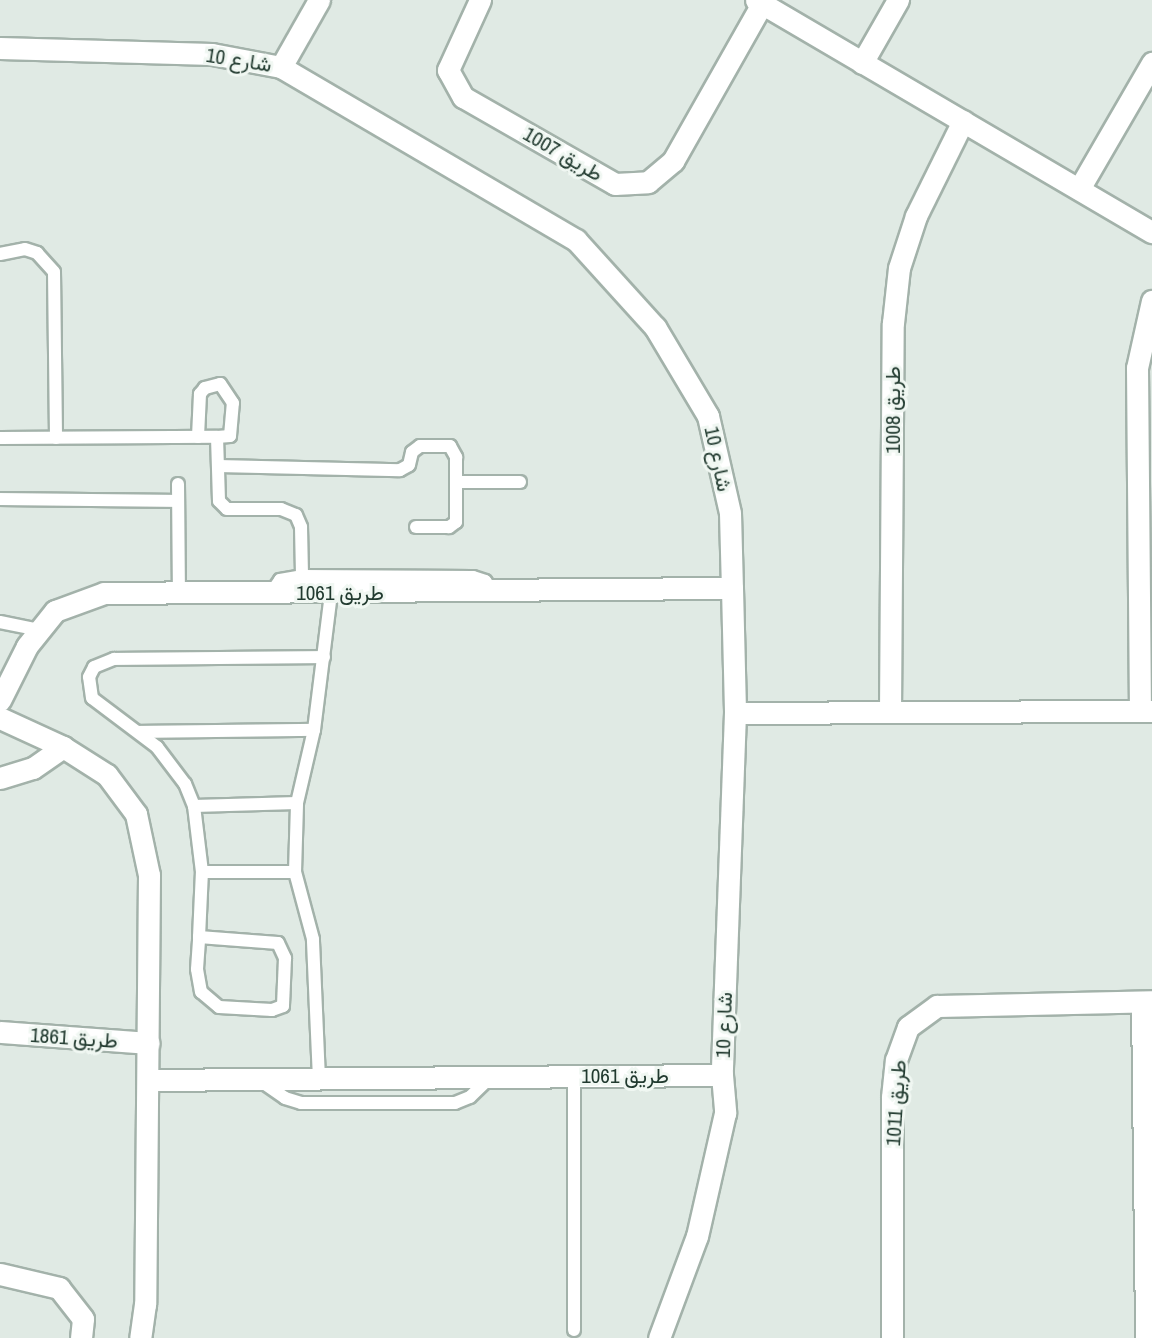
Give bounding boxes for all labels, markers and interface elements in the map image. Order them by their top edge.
street label: شارع 10 [204,42,274,78]
street label: طريق 1007 [519,121,607,187]
street label: طريق 1008 [880,366,906,454]
street label: شارع 10 [699,424,737,494]
street label: طريق 1061 [296,580,384,606]
street label: شارع 10 [710,991,738,1059]
street label: طريق 1861 [29,1022,119,1054]
street label: طريق 1011 [880,1059,912,1147]
street label: طريق 1061 [581,1063,669,1089]

